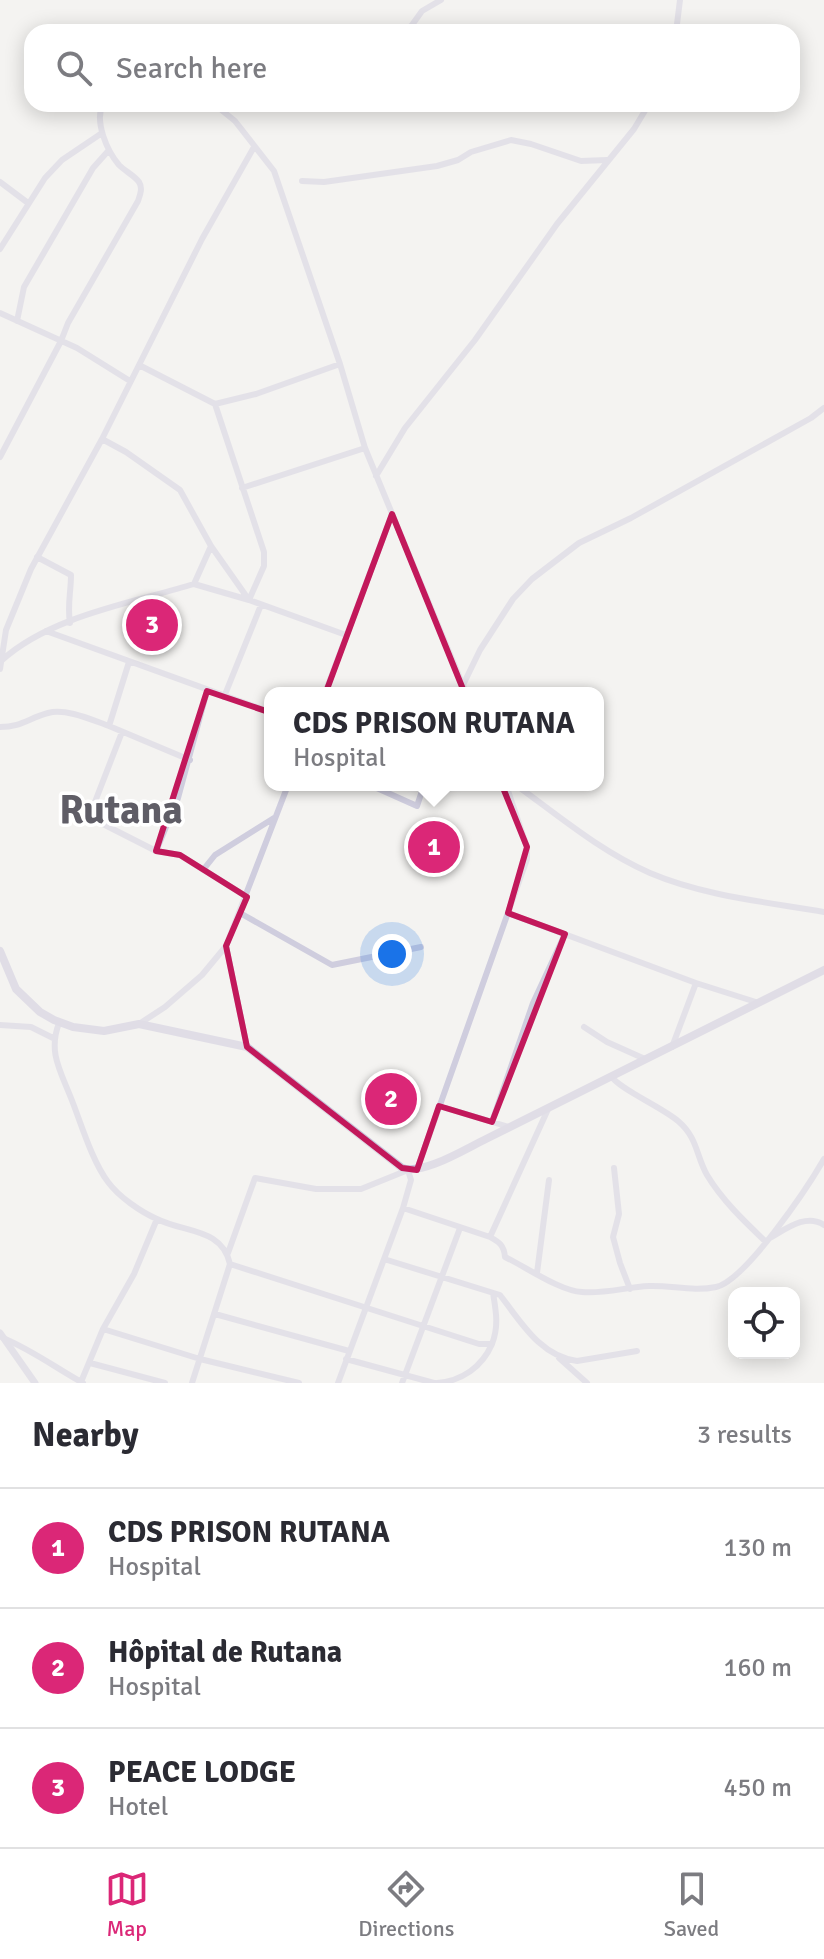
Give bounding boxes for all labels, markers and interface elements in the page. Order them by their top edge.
search box [24,24,800,112]
icon: search [52,46,96,90]
text: Search here [116,50,267,87]
pin: 3 [126,595,178,655]
popup [264,687,604,791]
text: CDS PRISON RUTANA [293,705,575,742]
text: Hospital [293,742,386,774]
district label: Rutana [59,785,183,835]
pin: 1 [408,817,460,877]
your location [372,934,412,974]
pin: 2 [365,1069,417,1129]
map controls [728,1287,800,1359]
button: locate [728,1287,800,1359]
text: Nearby [32,1414,139,1456]
text: 3 results [697,1419,792,1451]
text: CDS PRISON RUTANA [108,1514,390,1551]
text: 1 [51,1532,65,1564]
text: 130 m [723,1532,792,1564]
text: Hospital [108,1551,201,1583]
text: Hôpital de Rutana [108,1634,342,1671]
text: 2 [51,1652,65,1684]
text: 160 m [723,1652,792,1684]
text: Hospital [108,1671,201,1703]
text: PEACE LODGE [108,1754,296,1791]
text: 3 [51,1772,65,1804]
text: 450 m [723,1772,792,1804]
text: Hotel [108,1791,168,1823]
tab: Map [105,1867,149,1942]
tab: Directions [358,1867,454,1942]
tab: Saved [664,1867,719,1942]

